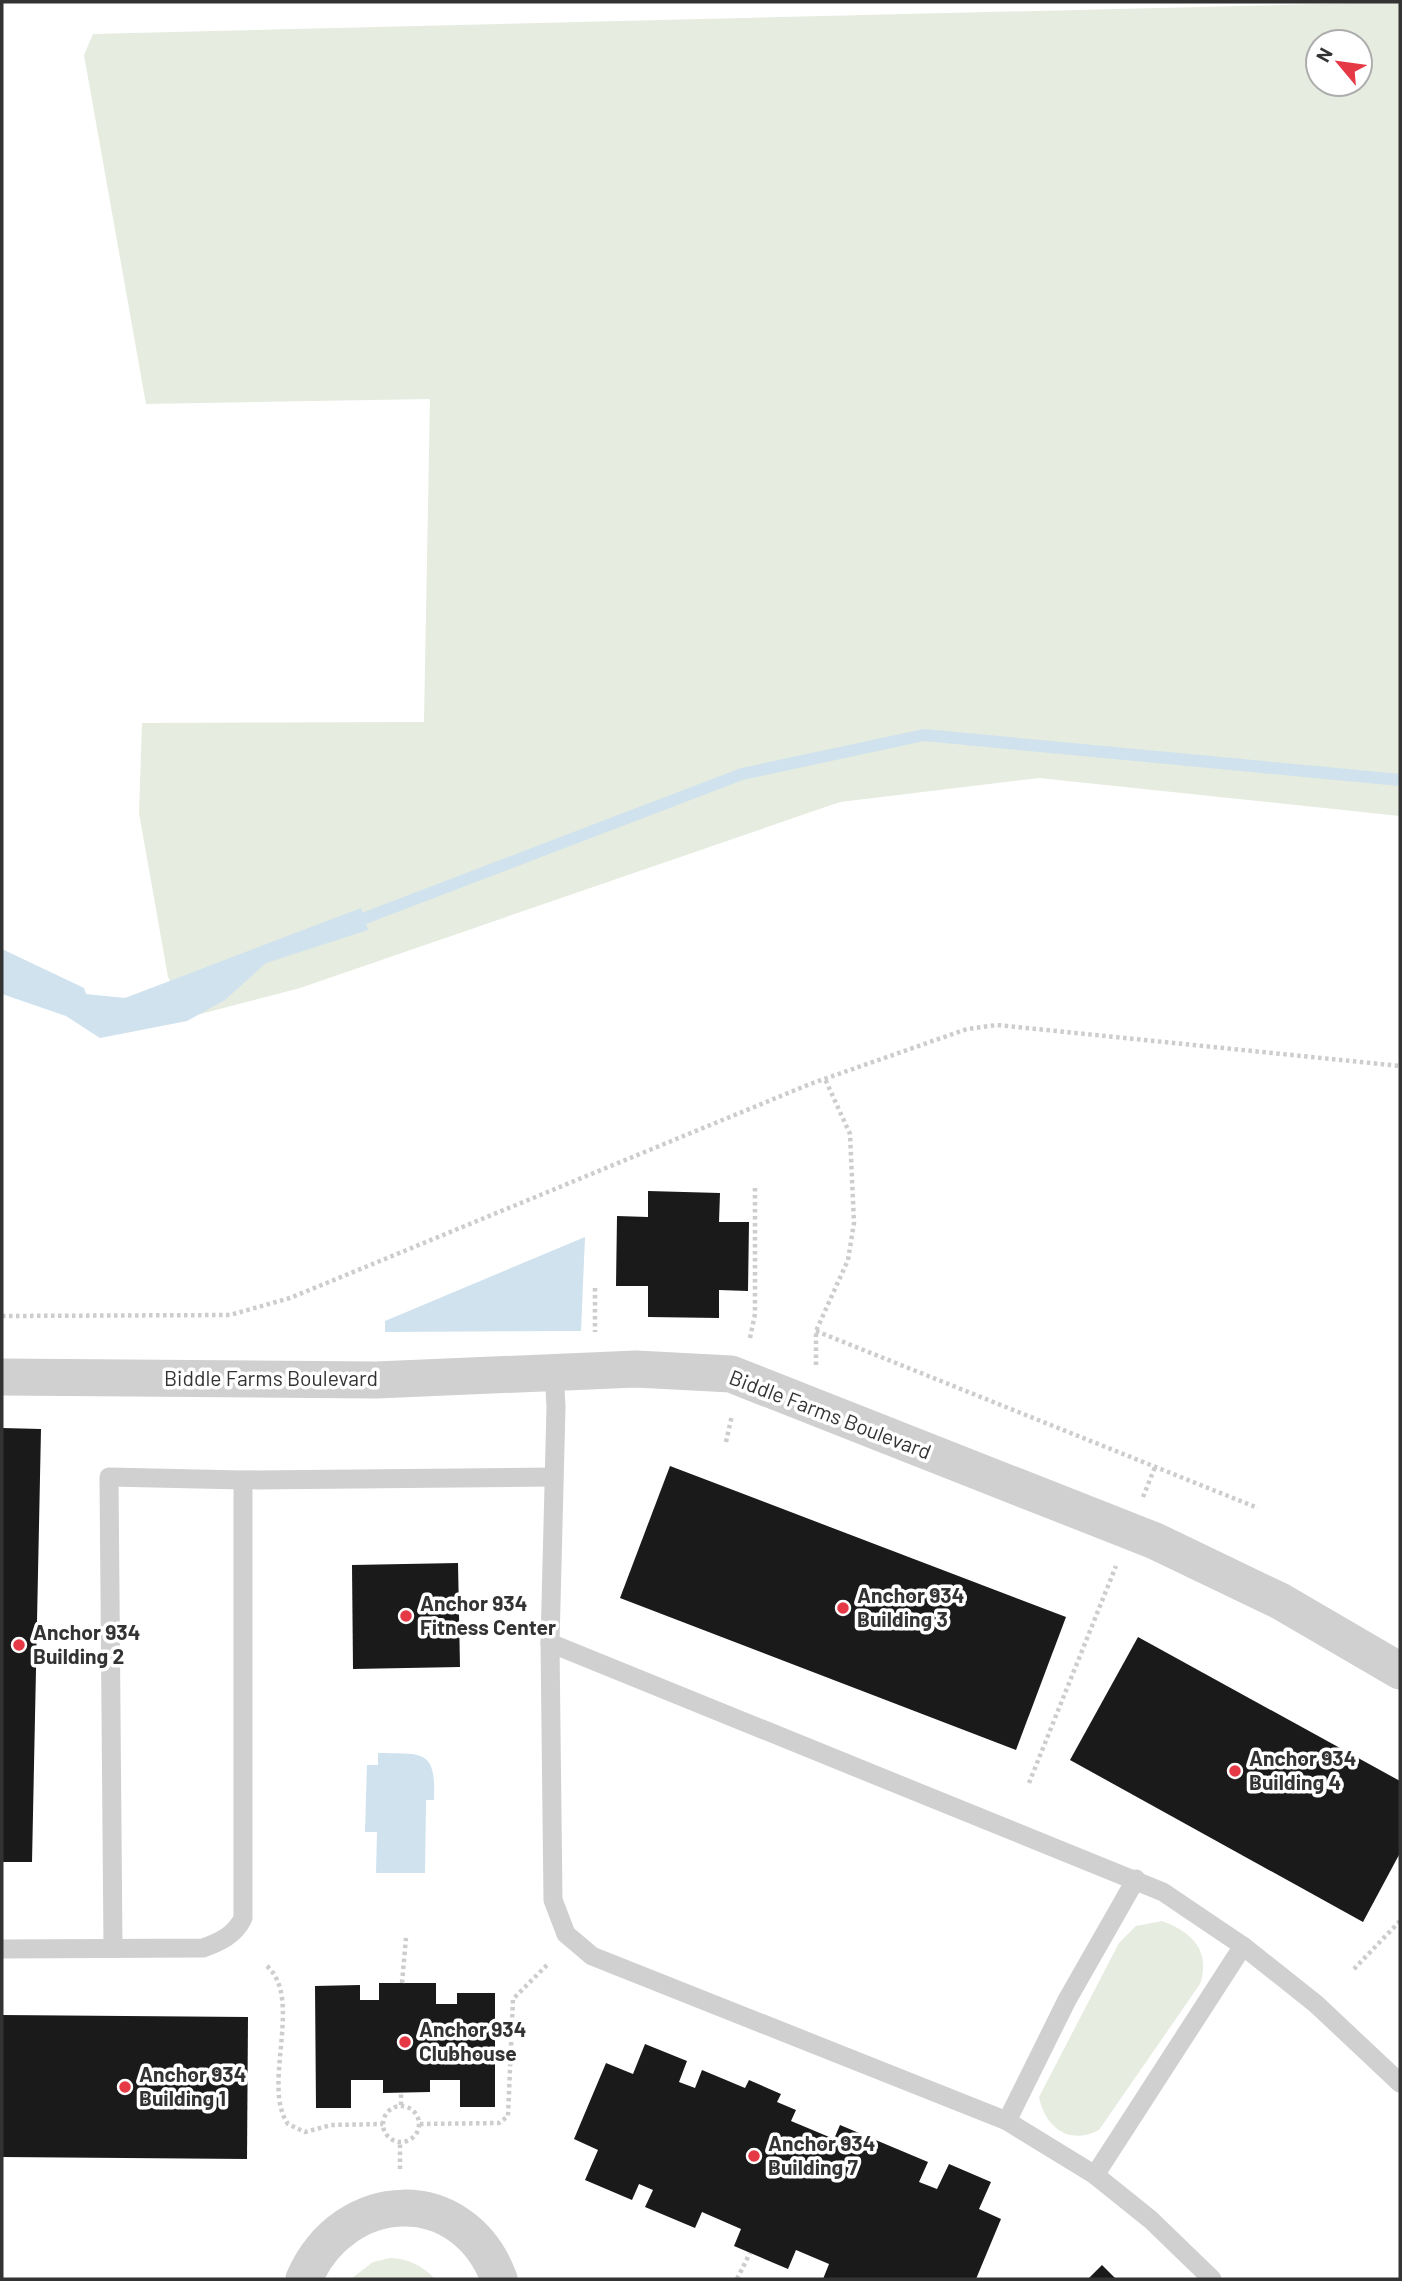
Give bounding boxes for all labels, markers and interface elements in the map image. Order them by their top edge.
north arrow [1304,28,1374,98]
text: N [1311,43,1337,66]
street label: Biddle Farms Boulevard [726,1364,935,1464]
street label: Biddle Farms Boulevard [164,1365,378,1390]
place label: Anchor 934 Building 3 [857,1582,964,1631]
place label: Anchor 934 Fitness Center [420,1590,556,1639]
marker: Anchor 934 Building 3 [835,1600,851,1616]
marker: Anchor 934 Fitness Center [398,1608,414,1624]
place label: Anchor 934 Building 2 [33,1619,140,1668]
marker: Anchor 934 Building 2 [11,1637,27,1653]
place label: Anchor 934 Building 4 [1249,1745,1356,1794]
marker: Anchor 934 Building 4 [1227,1763,1243,1779]
place label: Anchor 934 Clubhouse [419,2016,526,2065]
marker: Anchor 934 Clubhouse [397,2034,413,2050]
place label: Anchor 934 Building 1 [139,2061,246,2110]
marker: Anchor 934 Building 1 [117,2079,133,2095]
place label: Anchor 934 Building 7 [768,2130,875,2179]
marker: Anchor 934 Building 7 [746,2148,762,2164]

